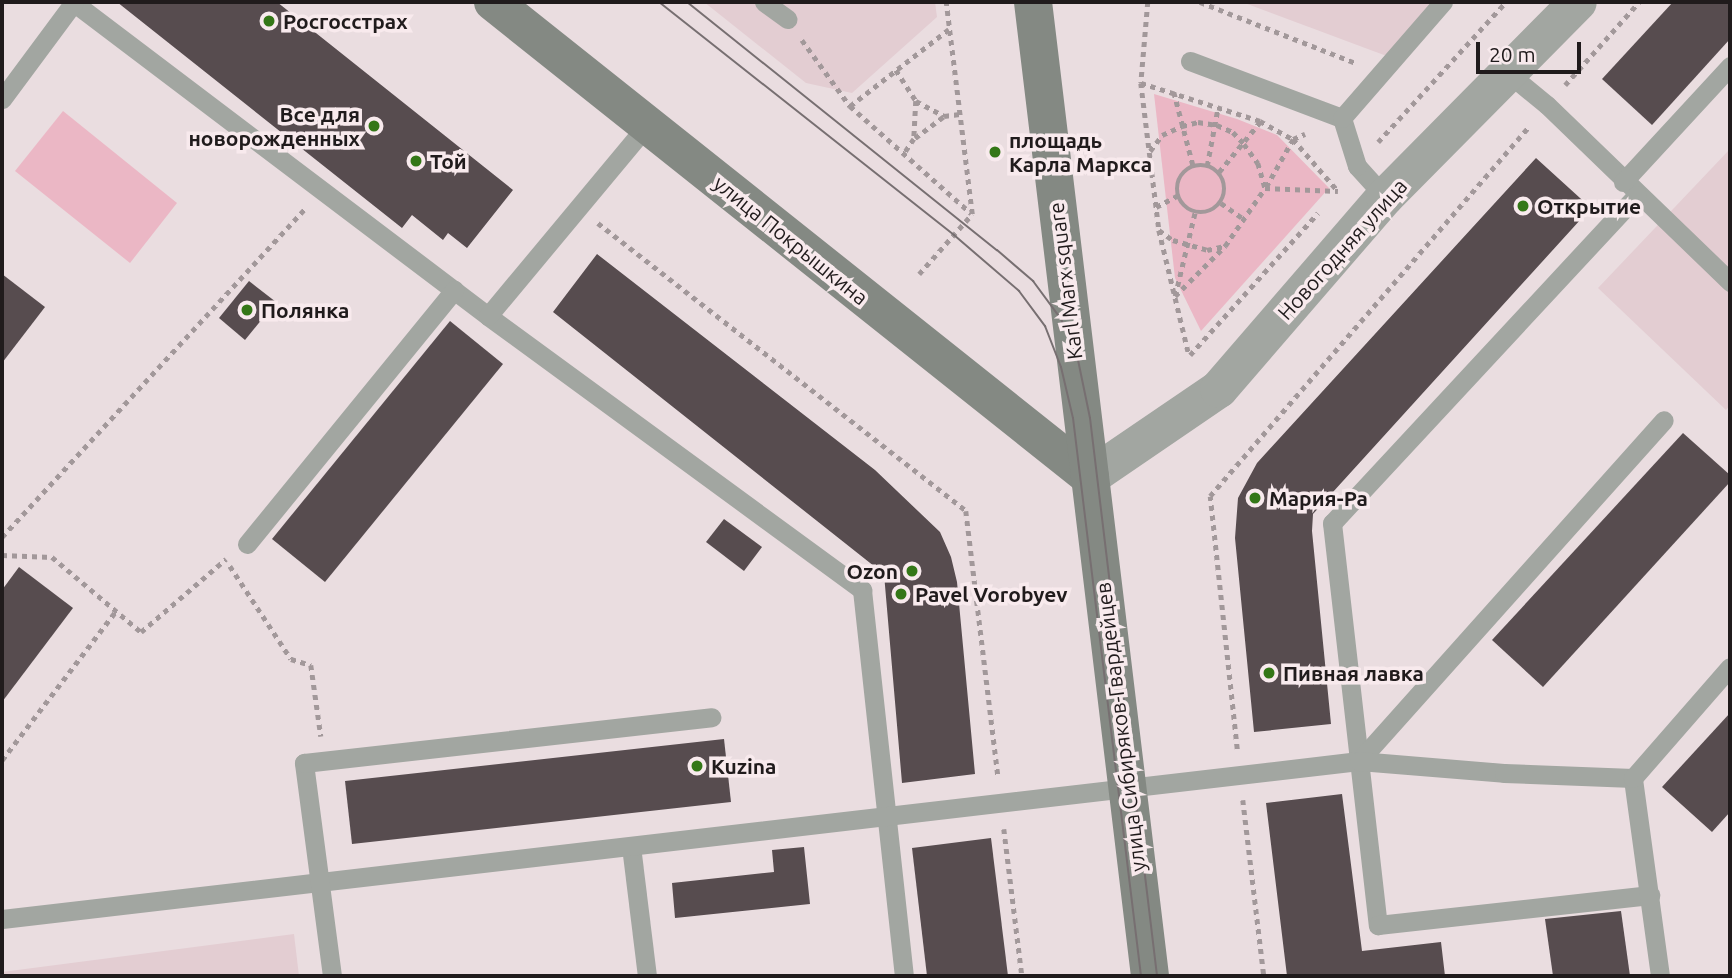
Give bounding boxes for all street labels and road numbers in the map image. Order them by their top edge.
street label: улица Покрышкина [709,170,873,310]
street label: Новогодняя улица [1272,173,1412,325]
street label: Karl Marx square [1043,201,1087,361]
street label: улица Сибиряков-Гвардейцев [1090,581,1150,873]

